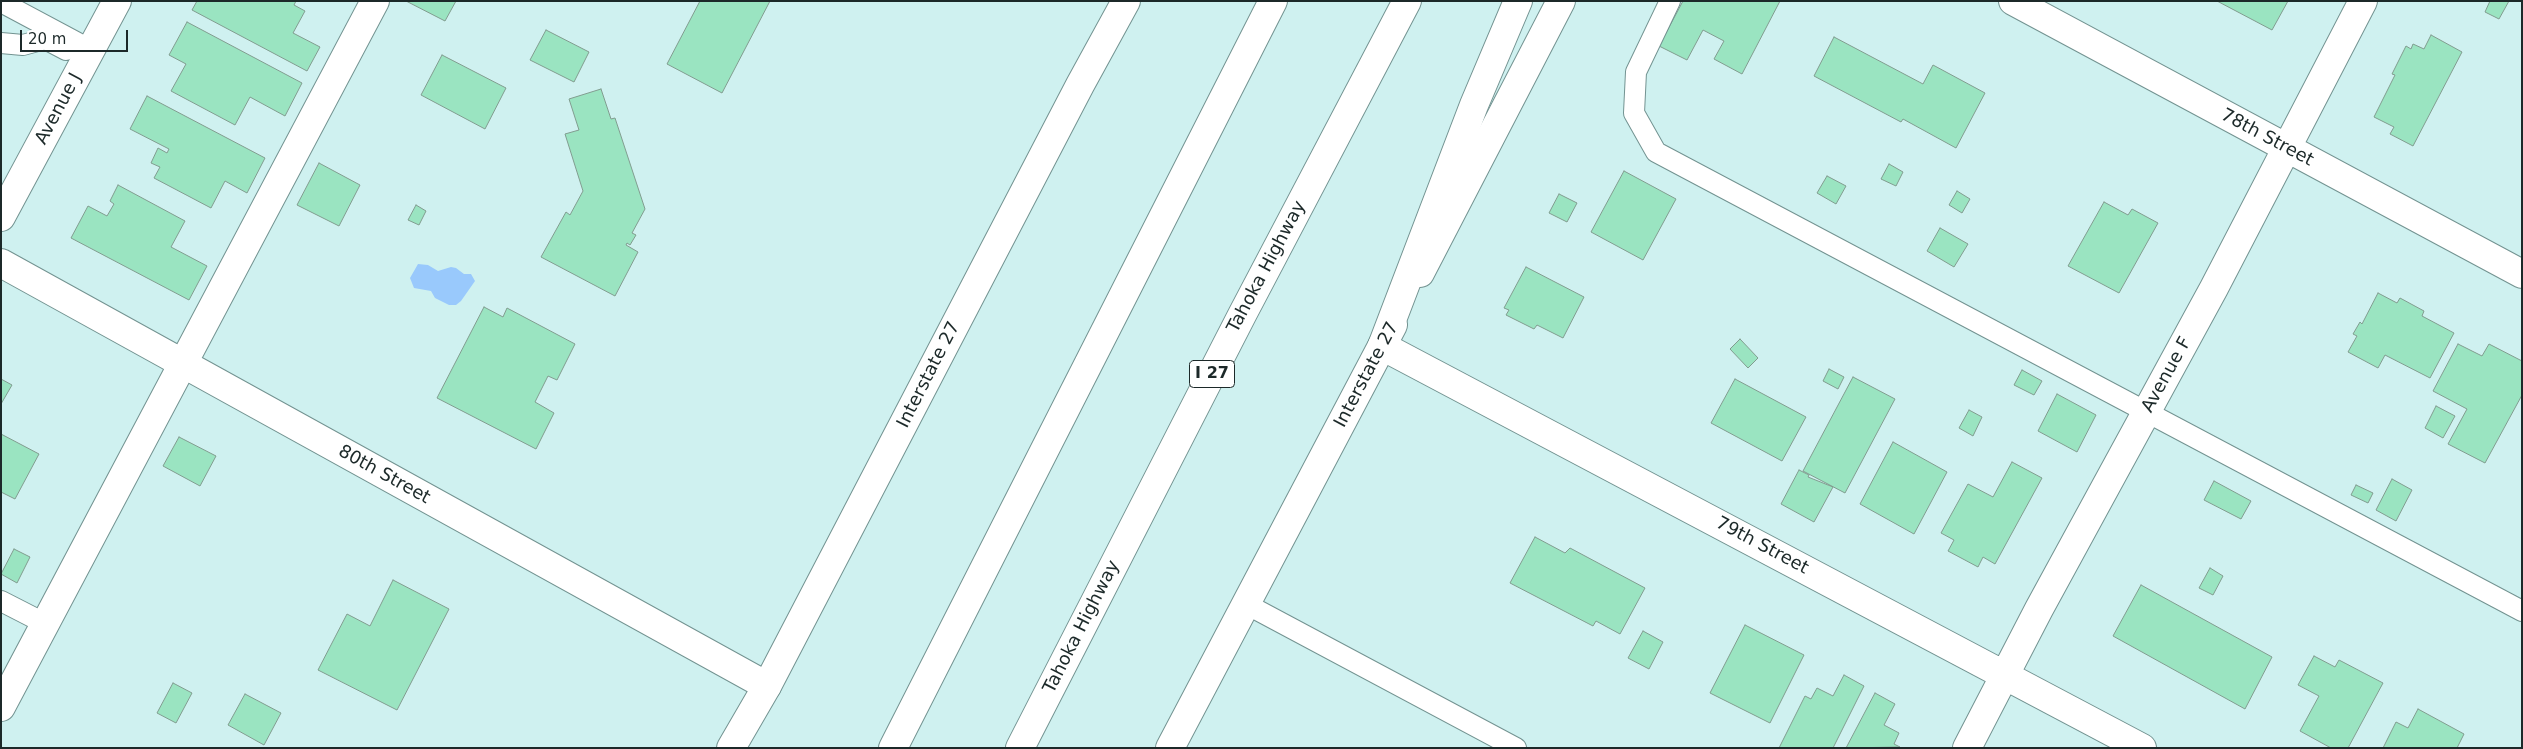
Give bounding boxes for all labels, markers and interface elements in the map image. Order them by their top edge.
scale bar [22,20,130,52]
text: 20 m [28,30,66,48]
street label: Avenue J [31,70,87,148]
street label: 78th Street [2217,105,2317,171]
street label: Tahoka Highway [1223,197,1311,337]
street label: Interstate 27 [893,318,965,432]
street label: Interstate 27 [1330,319,1404,431]
street label: Avenue F [2137,333,2197,417]
road number: I 27 [1190,360,1234,388]
street label: 80th Street [334,441,434,509]
street label: 79th Street [1712,513,1812,579]
street label: Tahoka Highway [1039,557,1125,697]

